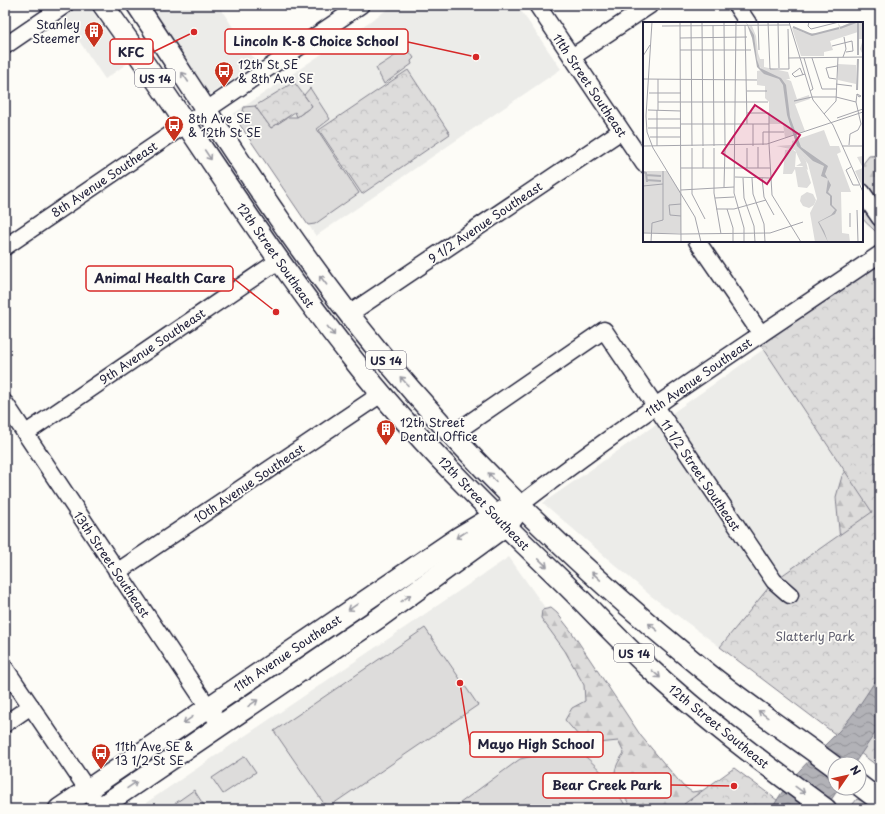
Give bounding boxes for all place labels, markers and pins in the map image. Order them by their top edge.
place label: Stanley Steemer [32,15,80,47]
building icon: Stanley Steemer [83,20,105,48]
callout: Lincoln K-8 Choice School [225,29,408,54]
callout: KFC [110,39,153,64]
place label: 12th St SE & 8th Ave SE [238,55,314,87]
bus stop icon: 12th St SE & 8th Ave SE [213,60,235,88]
place label: 8th Ave SE & 12th St SE [188,109,261,141]
bus stop icon: 8th Ave SE & 12th St SE [163,114,185,142]
callout: Animal Health Care [86,266,233,291]
place label: 12th Street Dental Office [400,413,478,445]
building icon: 12th Street Dental Office [375,418,397,446]
callout: Mayo High School [470,732,603,757]
place label: 11th Ave SE & 13 1/2 St SE [115,737,193,769]
bus stop icon: 11th Ave SE & 13 1/2 St SE [90,742,112,770]
callout: Bear Creek Park [543,773,671,798]

